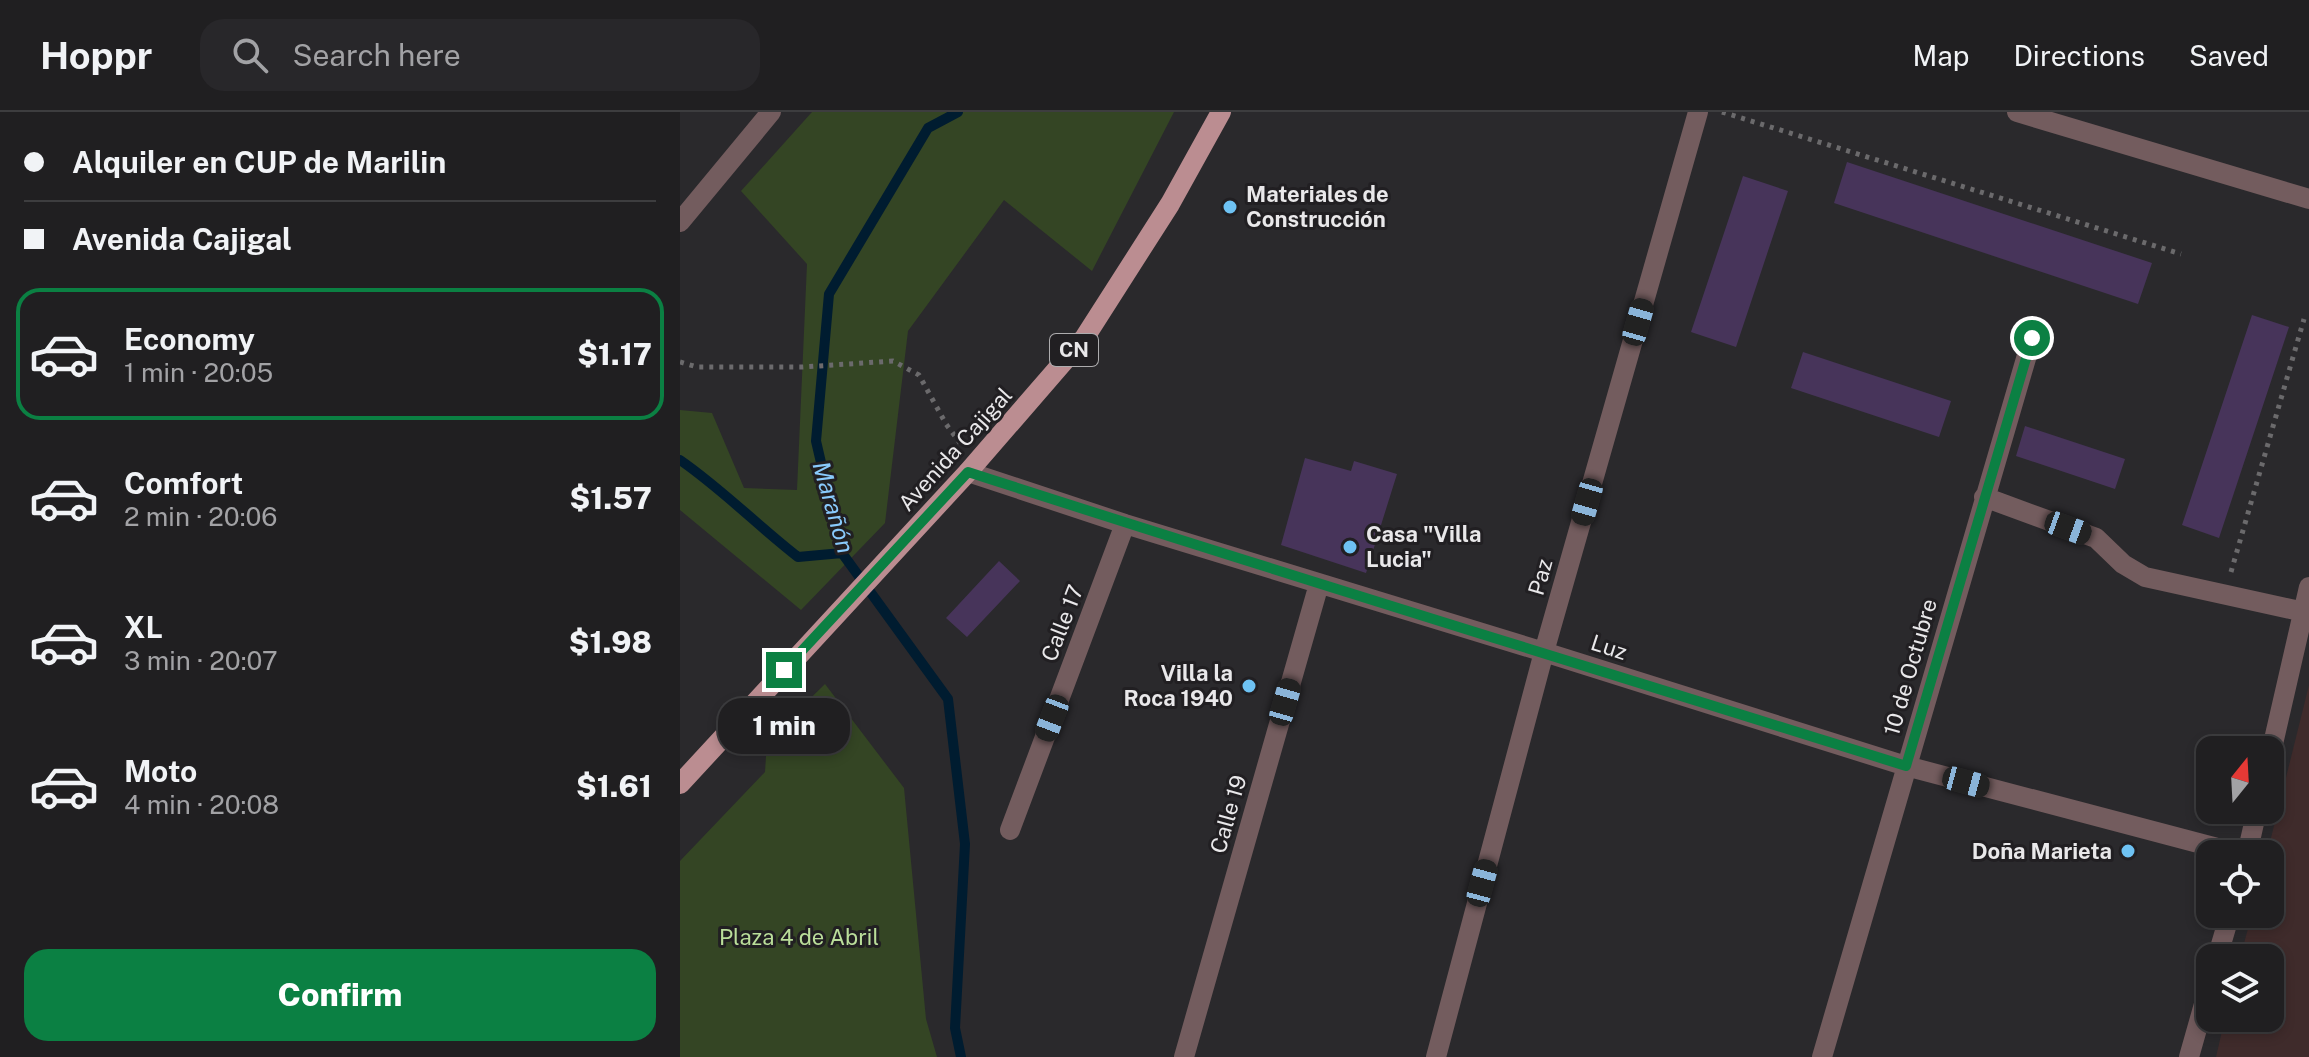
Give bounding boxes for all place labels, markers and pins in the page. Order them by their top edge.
place label: Materiales de Construcción [1246,181,1389,232]
marker: Materiales de Construcción [1221,198,1239,216]
place label: Casa "Villa Lucia" [1366,521,1481,572]
marker: Casa "Villa Lucia" [1341,538,1359,556]
place label: Villa la Roca 1940 [1124,660,1233,711]
marker: Villa la Roca 1940 [1240,677,1258,695]
place label: Doña Marieta [1972,838,2112,864]
marker: Doña Marieta [2119,842,2137,860]

